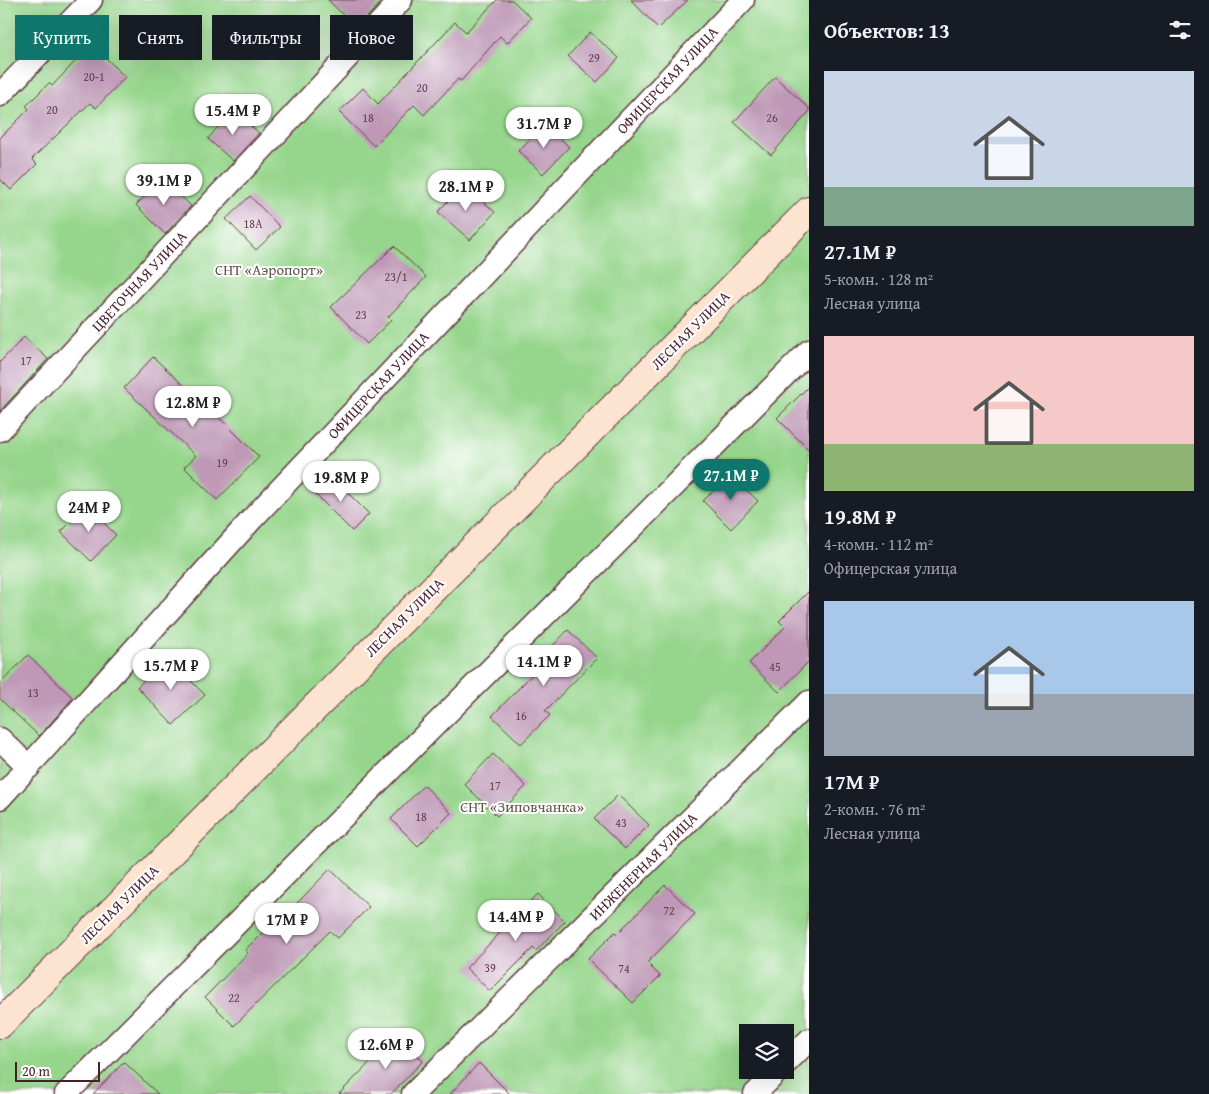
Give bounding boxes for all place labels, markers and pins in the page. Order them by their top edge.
pin: 15.4M ₽ [187,94,279,136]
pin: 31.7M ₽ [498,106,590,149]
pin: 39.1M ₽ [118,164,210,206]
pin: 28.1M ₽ [420,170,512,212]
pin: 12.8M ₽ [147,386,239,428]
pin: 27.1M ₽ [685,458,777,501]
pin: 19.8M ₽ [295,460,387,503]
pin: 24M ₽ [54,490,124,533]
pin: 14.1M ₽ [498,644,590,687]
pin: 15.7M ₽ [125,648,217,691]
pin: 14.4M ₽ [470,900,562,942]
pin: 17M ₽ [252,902,322,945]
pin: 12.6M ₽ [340,1028,432,1070]

